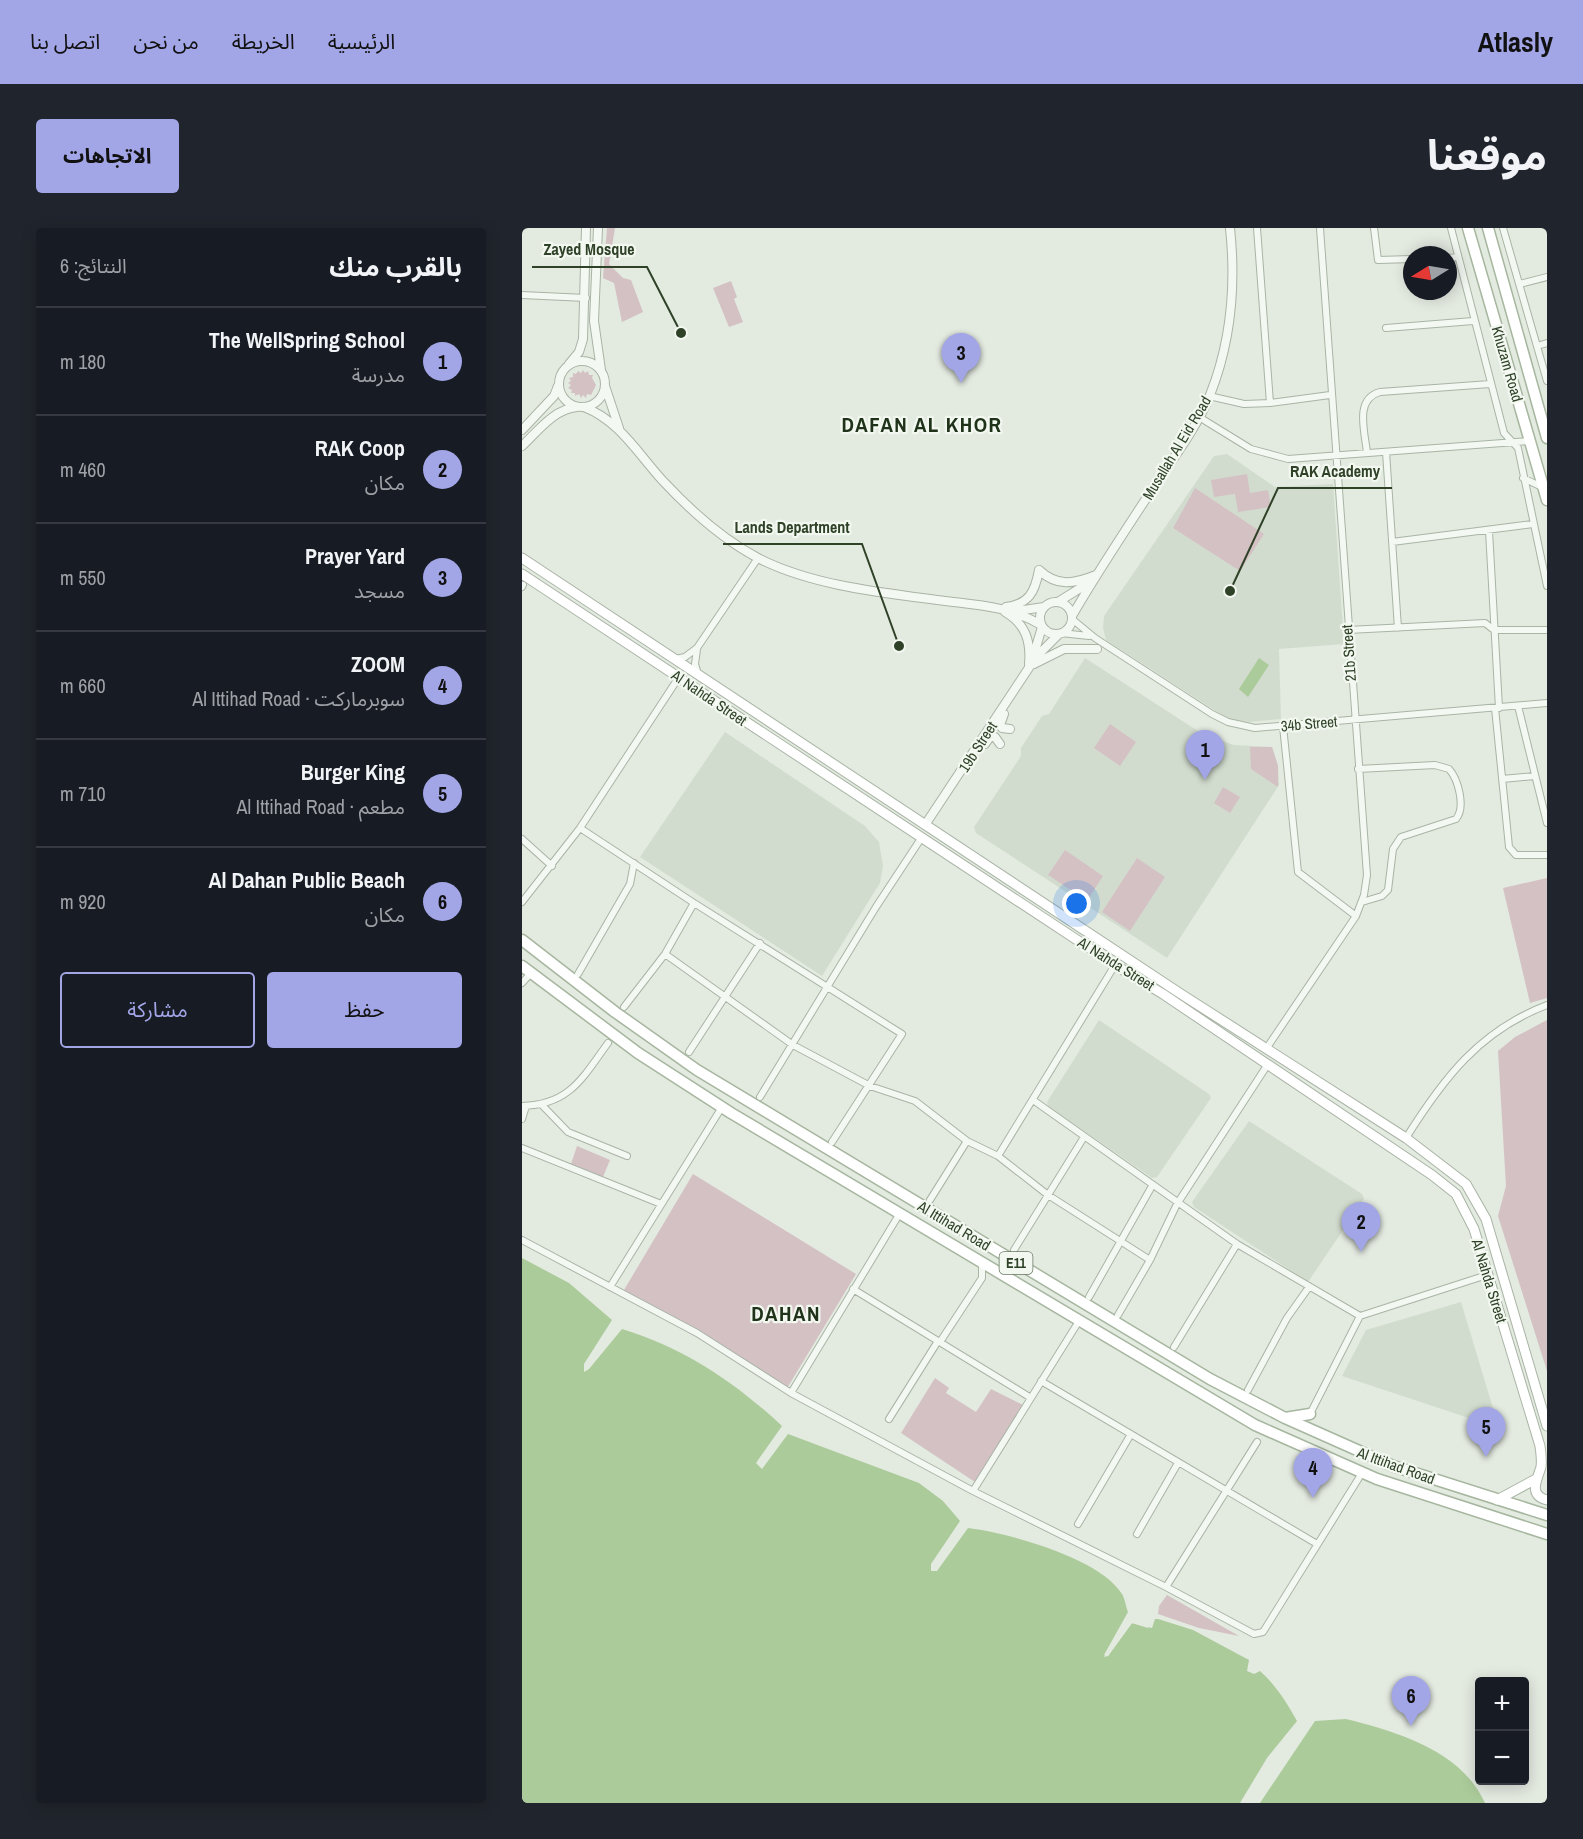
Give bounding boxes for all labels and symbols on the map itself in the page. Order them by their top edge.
callout: Zayed Mosque [532,233,647,267]
text: Zayed Mosque [543,238,635,260]
north arrow [1403,246,1457,300]
street label: Khuzam Road [1487,324,1528,404]
pin: 3 [942,334,980,383]
street label: Musallah Al Eid Road [1137,392,1216,504]
district label: DAFAN AL KHOR [841,410,1003,439]
callout: RAK Academy [1278,454,1392,488]
text: RAK Academy [1290,460,1381,482]
callout: Lands Department [723,510,862,544]
text: Lands Department [734,516,850,538]
street label: 21b Street [1336,623,1361,682]
street label: Al Nahda Street [667,664,752,731]
street label: 34b Street [1280,711,1339,736]
street label: 19b Street [953,717,1002,776]
pin: 1 [1186,730,1224,780]
your location [1062,889,1091,918]
street label: Al Nahda Street [1073,931,1159,996]
street label: Al Ittihad Road [913,1195,995,1256]
pin: 2 [1342,1202,1380,1252]
street label: Al Nahda Street [1466,1235,1512,1326]
road number: E11 [1000,1252,1032,1274]
district label: DAHAN [751,1299,821,1328]
pin: 5 [1466,1408,1506,1457]
street label: Al Ittihad Road [1353,1441,1438,1489]
pin: 4 [1294,1448,1332,1498]
pin: 6 [1392,1676,1430,1726]

